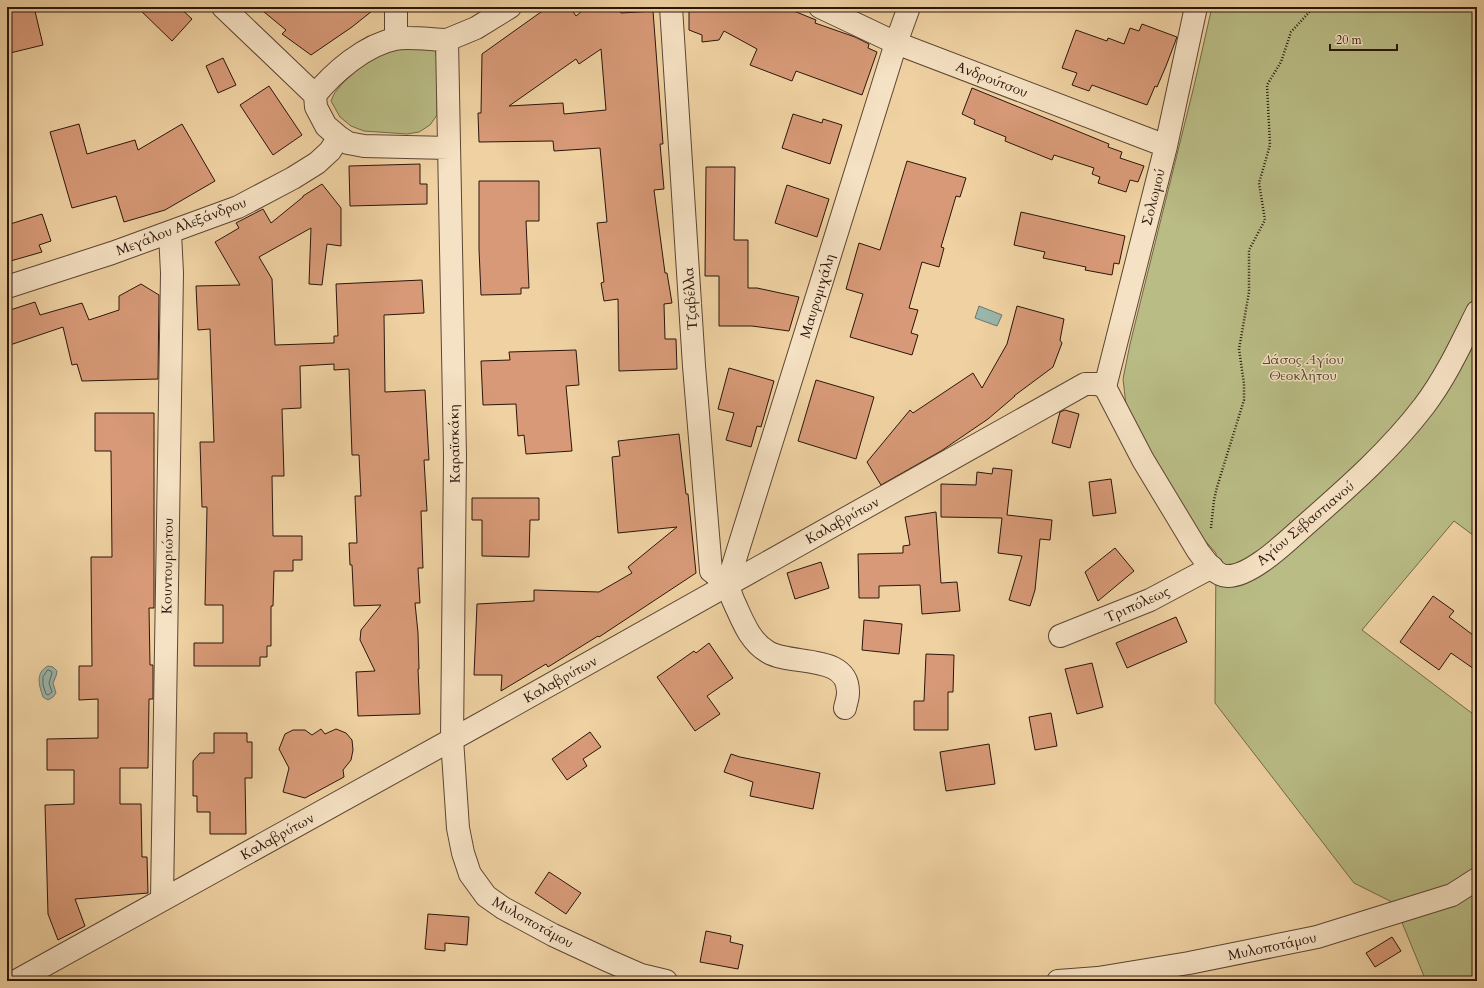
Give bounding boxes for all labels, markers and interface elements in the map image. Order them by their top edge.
scale bar [1330,26,1397,52]
text: 20 m [1336,32,1363,48]
street label: Ανδρούτσου [953,57,1031,102]
street label: Σολωμού [1137,167,1170,227]
street label: Μεγάλου Αλεξάνδρου [113,193,249,260]
street label: Μαυρομιχάλη [796,252,839,341]
street label: Τζαβέλλα [679,266,702,331]
park label: Δάσος Αγίου Θεοκλήτου [1262,350,1344,385]
street label: Καραϊσκάκη [444,404,465,484]
street label: Αγίου Σεβαστιανού [1252,477,1358,570]
street label: Καλαβρύτων [802,492,883,549]
street label: Κουντουριώτου [157,518,178,614]
street label: Τριπόλεως [1102,582,1173,627]
street label: Καλαβρύτων [520,651,601,708]
street label: Καλαβρύτων [237,808,318,865]
street label: Μυλοποτάμου [489,892,577,953]
street label: Μυλοποτάμου [1226,928,1318,965]

